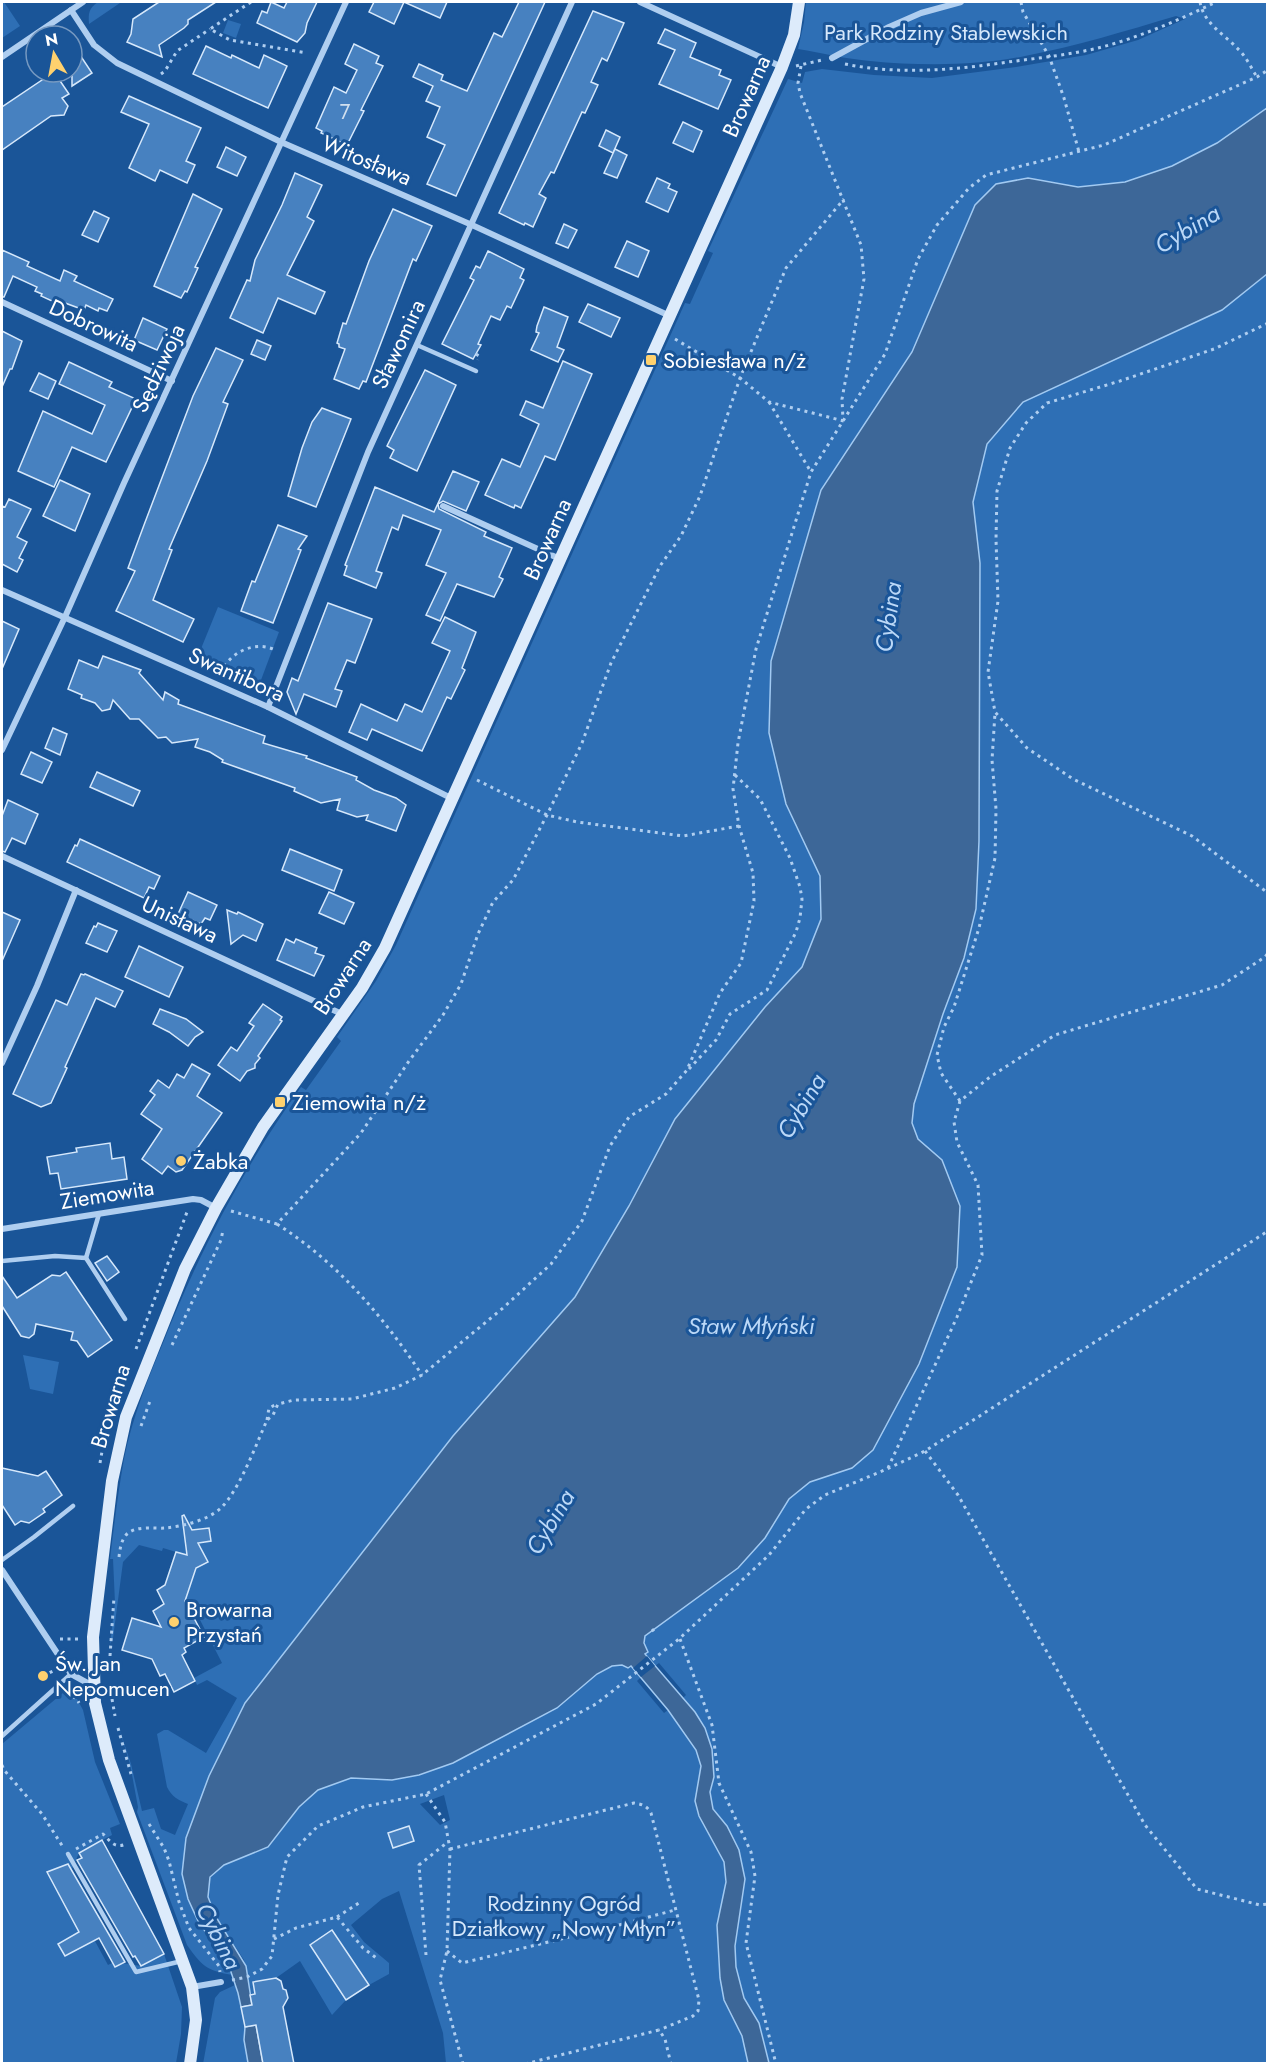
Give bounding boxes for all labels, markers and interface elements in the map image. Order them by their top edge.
park label: Park Rodziny Stablewskich [824,16,1068,48]
north arrow [24,24,84,84]
text: N [43,27,60,52]
street label: Browarna [714,50,778,142]
house number: 7 [340,98,351,127]
street label: Witosława [317,127,417,193]
water label: Cybina [1148,196,1226,262]
street label: Dobrowita [44,290,144,360]
street label: Sławomira [363,294,433,394]
street label: Sędziwoja [124,318,192,418]
place label: Sobiesława n/ż [663,344,806,376]
marker: Sobiesława n/ż [644,353,658,367]
street label: Browarna [515,493,579,585]
water label: Cybina [866,579,910,655]
street label: Swantibora [184,638,290,710]
street label: Unisława [137,887,223,951]
street label: Browarna [305,931,379,1021]
water label: Cybina [768,1067,834,1145]
place label: Ziemowita n/ż [292,1086,426,1118]
marker: Ziemowita n/ż [273,1095,287,1109]
place label: Żabka [193,1145,248,1177]
marker: Żabka [174,1154,188,1168]
street label: Ziemowita [58,1171,156,1217]
water label: Staw Młyński [688,1308,815,1343]
street label: Browarna [82,1360,138,1452]
water label: Cybina [517,1483,583,1561]
place label: Browarna Przystań [186,1593,272,1650]
marker: Browarna Przystań [167,1615,181,1629]
place label: Św. Jan Nepomucen [55,1647,170,1704]
marker: Św. Jan Nepomucen [36,1669,50,1683]
park label: Rodzinny Ogród Działkowy „Nowy Młyn” [452,1887,676,1944]
water label: Cybina [187,1896,251,1976]

